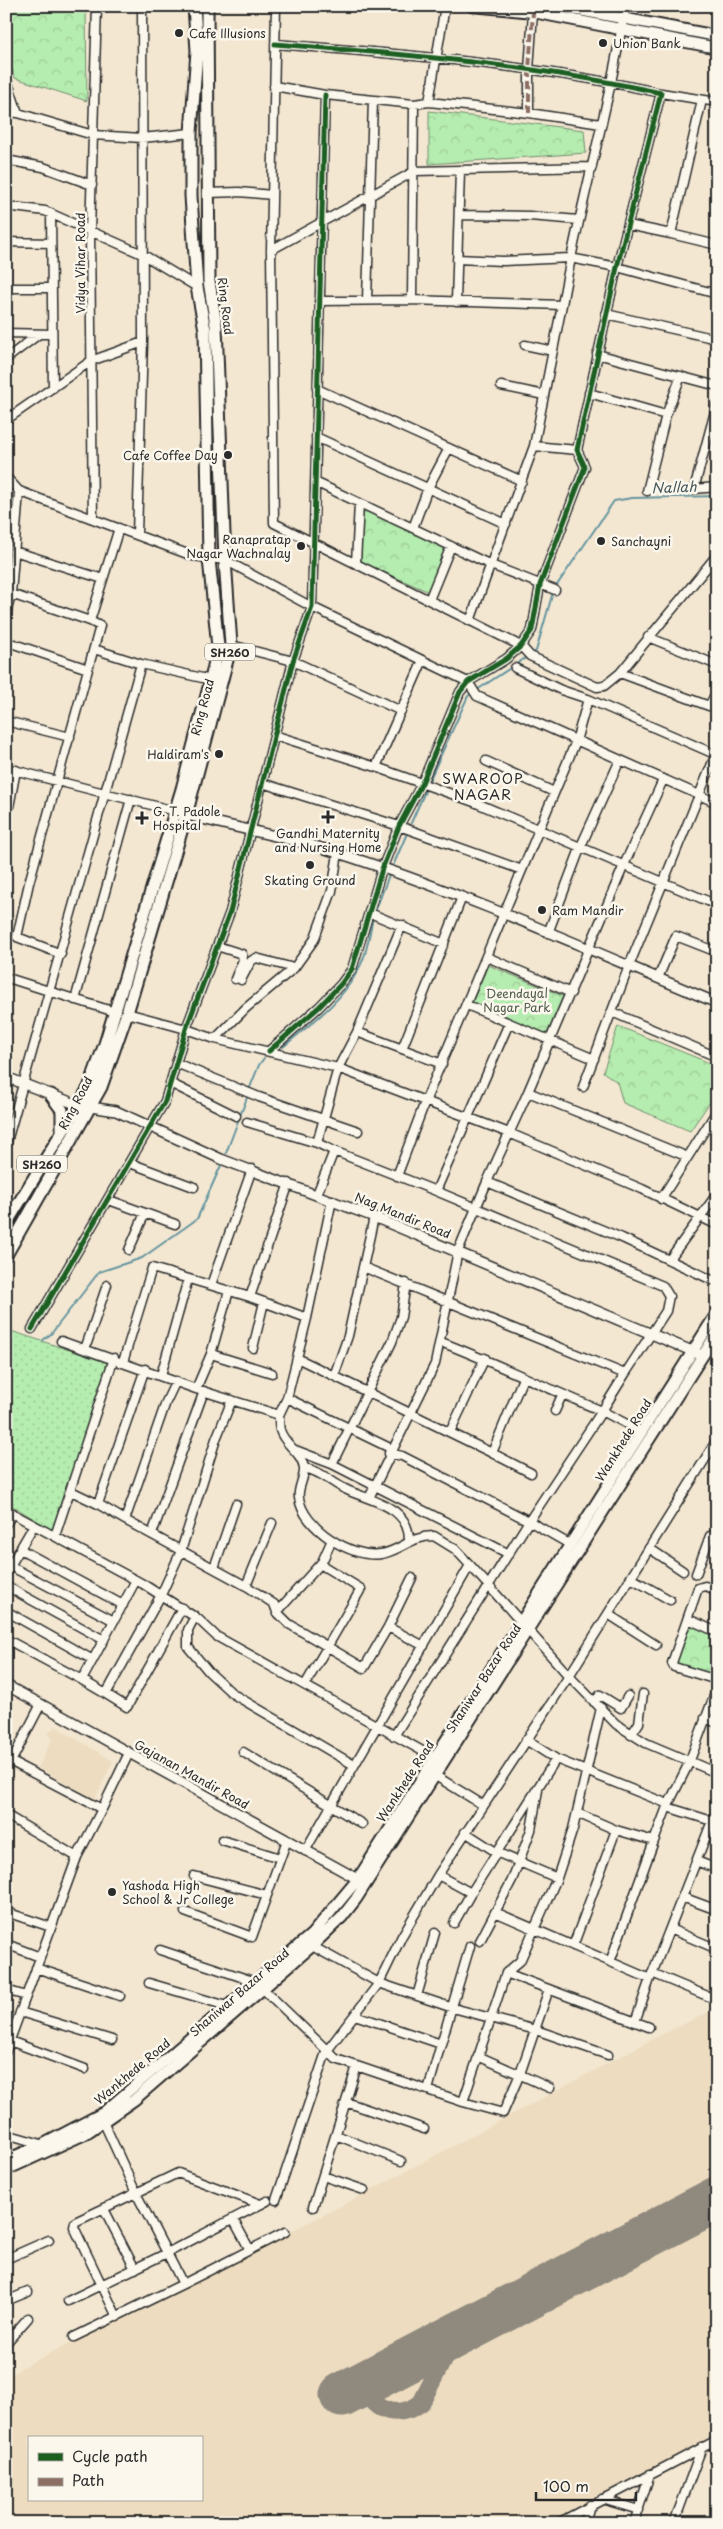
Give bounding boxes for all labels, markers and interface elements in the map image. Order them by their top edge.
place label: Cafe Illusions [189,24,266,42]
marker: Cafe Illusions [173,27,185,39]
place label: Union Bank [613,34,681,52]
marker: Union Bank [597,37,609,49]
street label: Vidya Vihar Road [71,213,89,313]
street label: Ring Road [214,276,238,336]
place label: Cafe Coffee Day [123,446,218,464]
marker: Cafe Coffee Day [222,449,234,461]
water label: Nallah [651,476,698,498]
place label: Ranapratap Nagar Wachnalay [187,530,291,562]
place label: Sanchayni [611,532,671,550]
marker: Sanchayni [595,535,607,547]
marker: Ranapratap Nagar Wachnalay [295,540,307,552]
road number: SH260 [205,644,255,660]
street label: Ring Road [186,677,218,737]
place label: Haldiram's [147,745,210,763]
marker: Haldiram's [213,748,225,760]
district label: SWAROOP NAGAR [442,768,524,805]
place label: G. T. Padole Hospital [153,802,221,834]
marker: Gandhi Maternity and Nursing Home [321,810,335,824]
marker: G. T. Padole Hospital [135,811,149,825]
place label: Gandhi Maternity and Nursing Home [275,824,381,856]
marker: Skating Ground [304,859,316,871]
place label: Skating Ground [264,871,356,889]
place label: Ram Mandir [552,901,624,919]
marker: Ram Mandir [536,904,548,916]
park label: Deendayal Nagar Park [483,984,551,1016]
street label: Ring Road [53,1073,97,1133]
road number: SH260 [17,1156,67,1172]
street label: Nag Mandir Road [352,1188,454,1242]
street label: Wankhede Road [590,1395,656,1485]
street label: Shaniwar Bazar Road [441,1620,525,1736]
street label: Gajanan Mandir Road [131,1735,253,1813]
street label: Wankhede Road [372,1737,438,1825]
place label: Yashoda High School & Jr College [122,1876,234,1908]
marker: Yashoda High School & Jr College [106,1886,118,1898]
street label: Shaniwar Bazar Road [185,1944,293,2040]
street label: Wankhede Road [90,2034,174,2108]
legend [28,2436,202,2502]
text: Cycle path [72,2444,148,2467]
text: Path [72,2468,104,2491]
scale bar [536,2469,636,2501]
text: 100 m [543,2474,589,2497]

